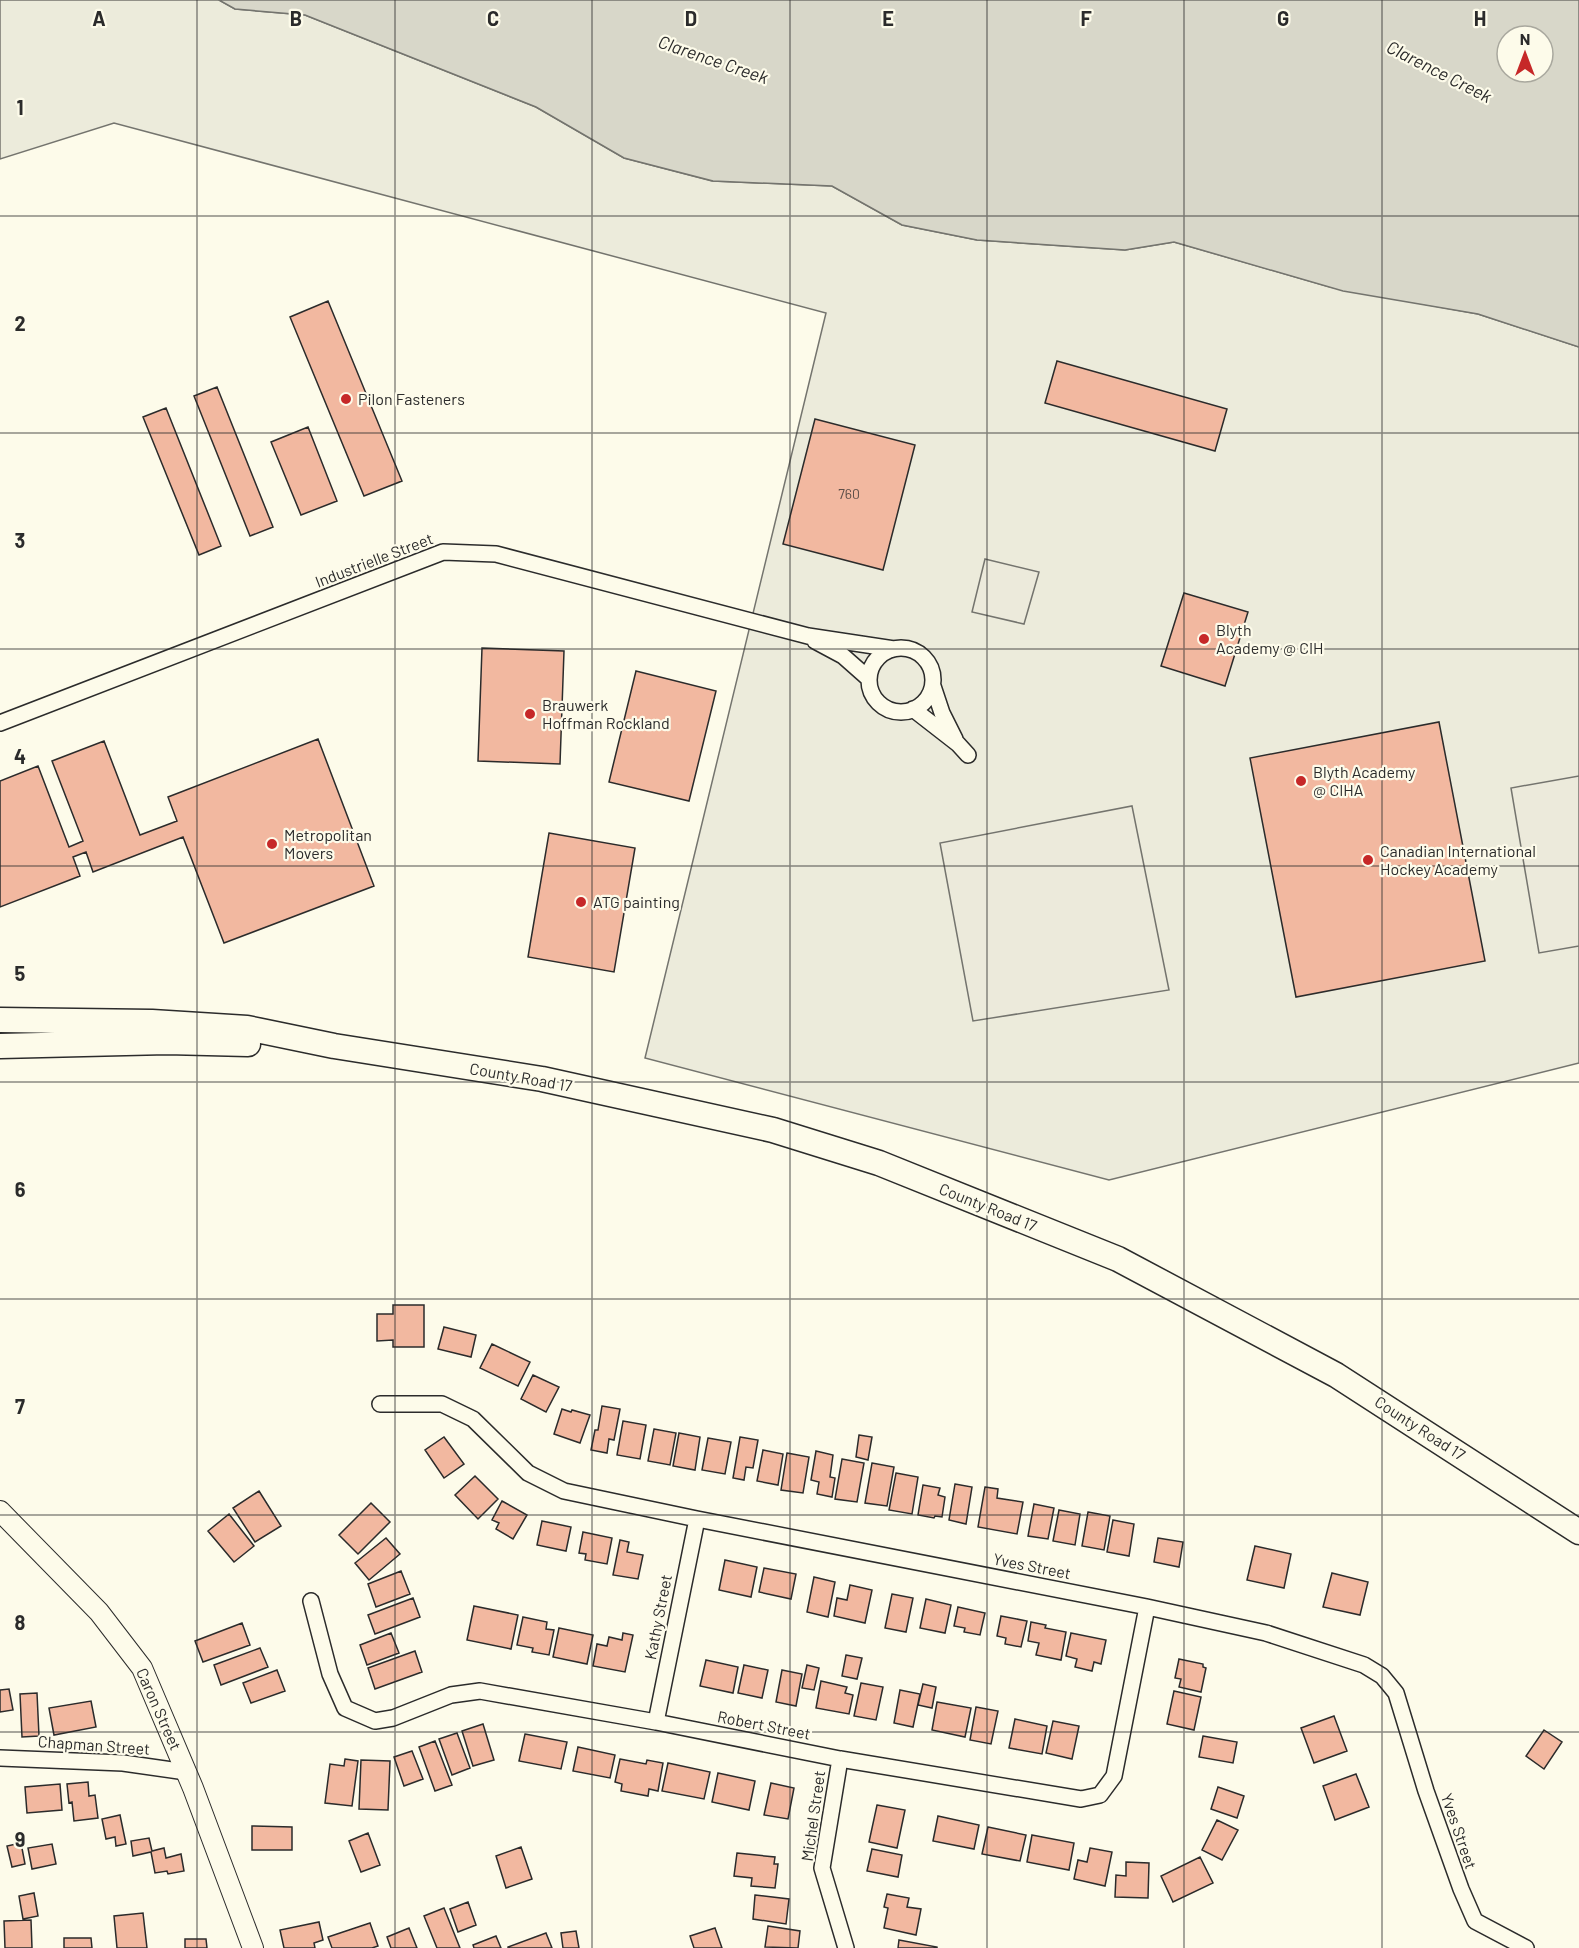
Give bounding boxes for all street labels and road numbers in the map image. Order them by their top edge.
street label: Industrielle Street [312,528,435,591]
street label: County Road 17 [468,1058,574,1095]
street label: County Road 17 [937,1178,1040,1235]
street label: County Road 17 [1372,1391,1469,1464]
street label: Yves Street [992,1549,1073,1582]
street label: Kathy Street [640,1573,675,1661]
street label: Caron Street [133,1665,186,1753]
street label: Robert Street [716,1706,812,1743]
street label: Chapman Street [37,1731,151,1758]
street label: Michel Street [797,1769,828,1863]
street label: Yves Street [1438,1790,1481,1871]

